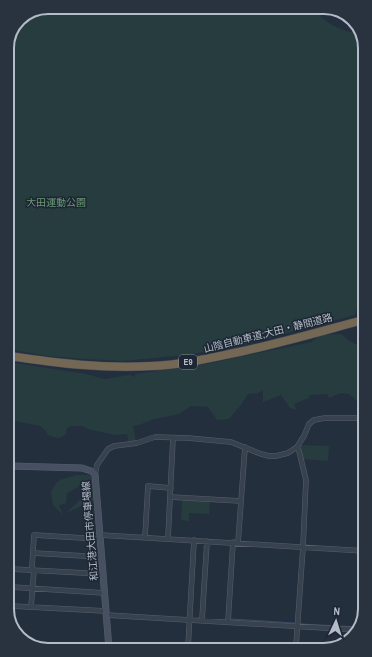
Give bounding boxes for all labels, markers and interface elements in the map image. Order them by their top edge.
park label: 大田運動公園 [26,196,86,209]
street label: 山陰自動車道;大田・静間道路 [202,311,334,355]
road number: E9 [179,355,197,369]
street label: 和江港大田市停車場線 [79,481,101,581]
north arrow [316,601,356,641]
text: N [333,604,340,618]

